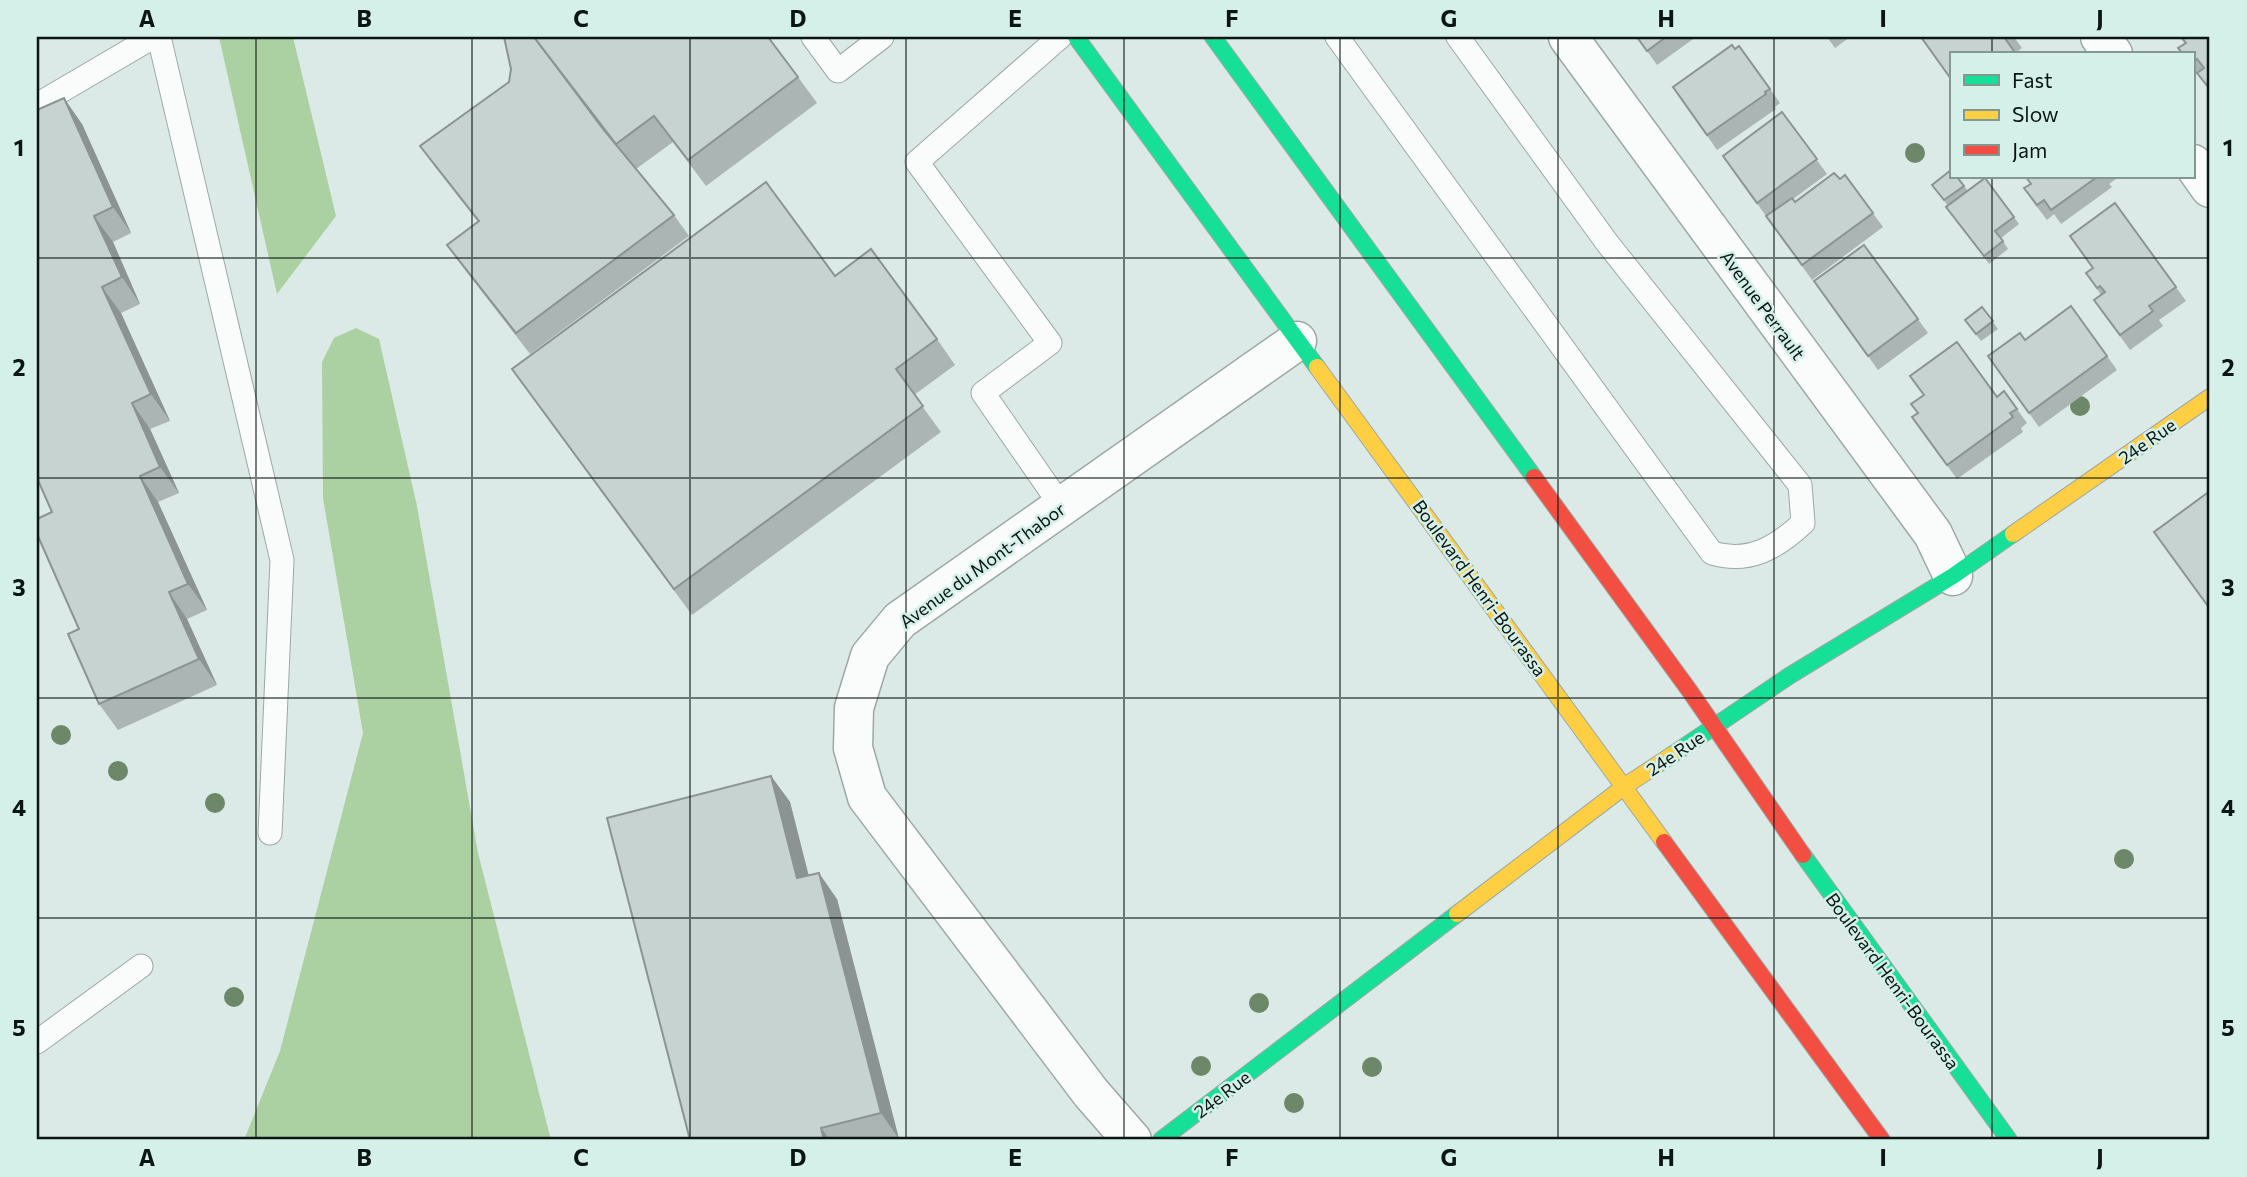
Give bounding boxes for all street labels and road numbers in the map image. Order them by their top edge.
street label: Avenue Perrault [1716,246,1810,364]
street label: 24e Rue [2114,413,2180,469]
street label: Boulevard Henri-Bourassa [1409,495,1551,681]
street label: Avenue du Mont-Thabor [895,497,1069,633]
street label: 24e Rue [1642,726,1708,780]
street label: Boulevard Henri-Bourassa [1822,888,1964,1074]
street label: 24e Rue [1189,1066,1255,1122]

